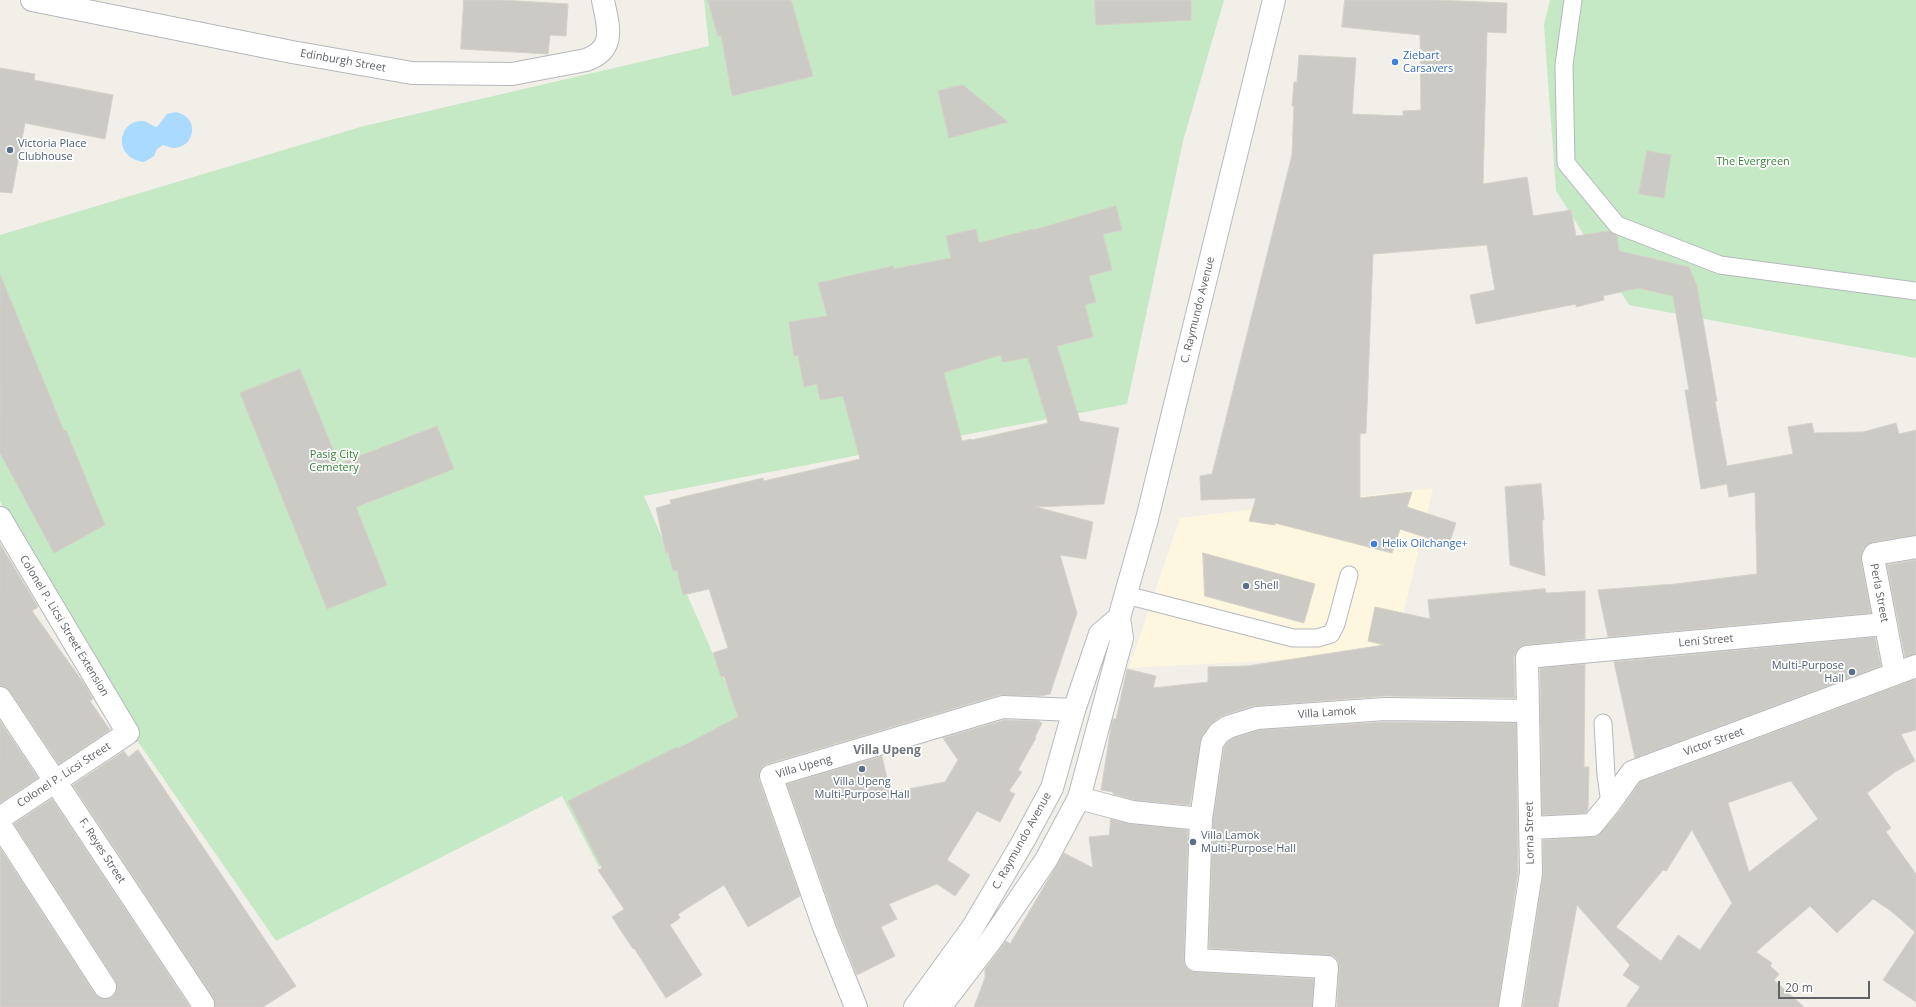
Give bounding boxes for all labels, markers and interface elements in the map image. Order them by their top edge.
street label: Edinburgh Street [299,47,387,75]
place label: Ziebart Carsavers [1403,49,1453,75]
marker: Ziebart Carsavers [1390,57,1400,67]
place label: Victoria Place Clubhouse [18,137,86,163]
marker: Victoria Place Clubhouse [5,145,15,155]
park label: The Evergreen [1716,155,1790,169]
street label: C. Raymundo Avenue [1178,255,1218,365]
park label: Pasig City Cemetery [309,448,359,474]
place label: Helix Oilchange+ [1382,537,1468,551]
marker: Helix Oilchange+ [1369,539,1379,549]
street label: Colonel P. Licsi Street Extension [17,553,111,699]
street label: Perla Street [1867,562,1891,624]
place label: Shell [1254,579,1279,593]
marker: Shell [1241,581,1251,591]
street label: Leni Street [1678,632,1734,650]
place label: Multi-Purpose Hall [1772,659,1844,685]
marker: Multi-Purpose Hall [1847,667,1857,677]
street label: Villa Lamok [1297,704,1357,722]
street label: Victor Street [1682,725,1746,759]
street label: Colonel P. Licsi Street [15,740,113,810]
district label: Villa Upeng [853,744,921,758]
street label: Villa Upeng [775,753,833,781]
marker: Villa Upeng Multi-Purpose Hall [857,764,867,774]
place label: Villa Upeng Multi-Purpose Hall [815,775,909,801]
street label: C. Raymundo Avenue [990,790,1054,892]
street label: Lorna Street [1523,801,1537,865]
street label: F. Reyes Street [76,816,128,886]
place label: Villa Lamok Multi-Purpose Hall [1201,829,1296,855]
marker: Villa Lamok Multi-Purpose Hall [1188,837,1198,847]
scale bar [1780,973,1872,999]
text: 20 m [1785,979,1813,996]

